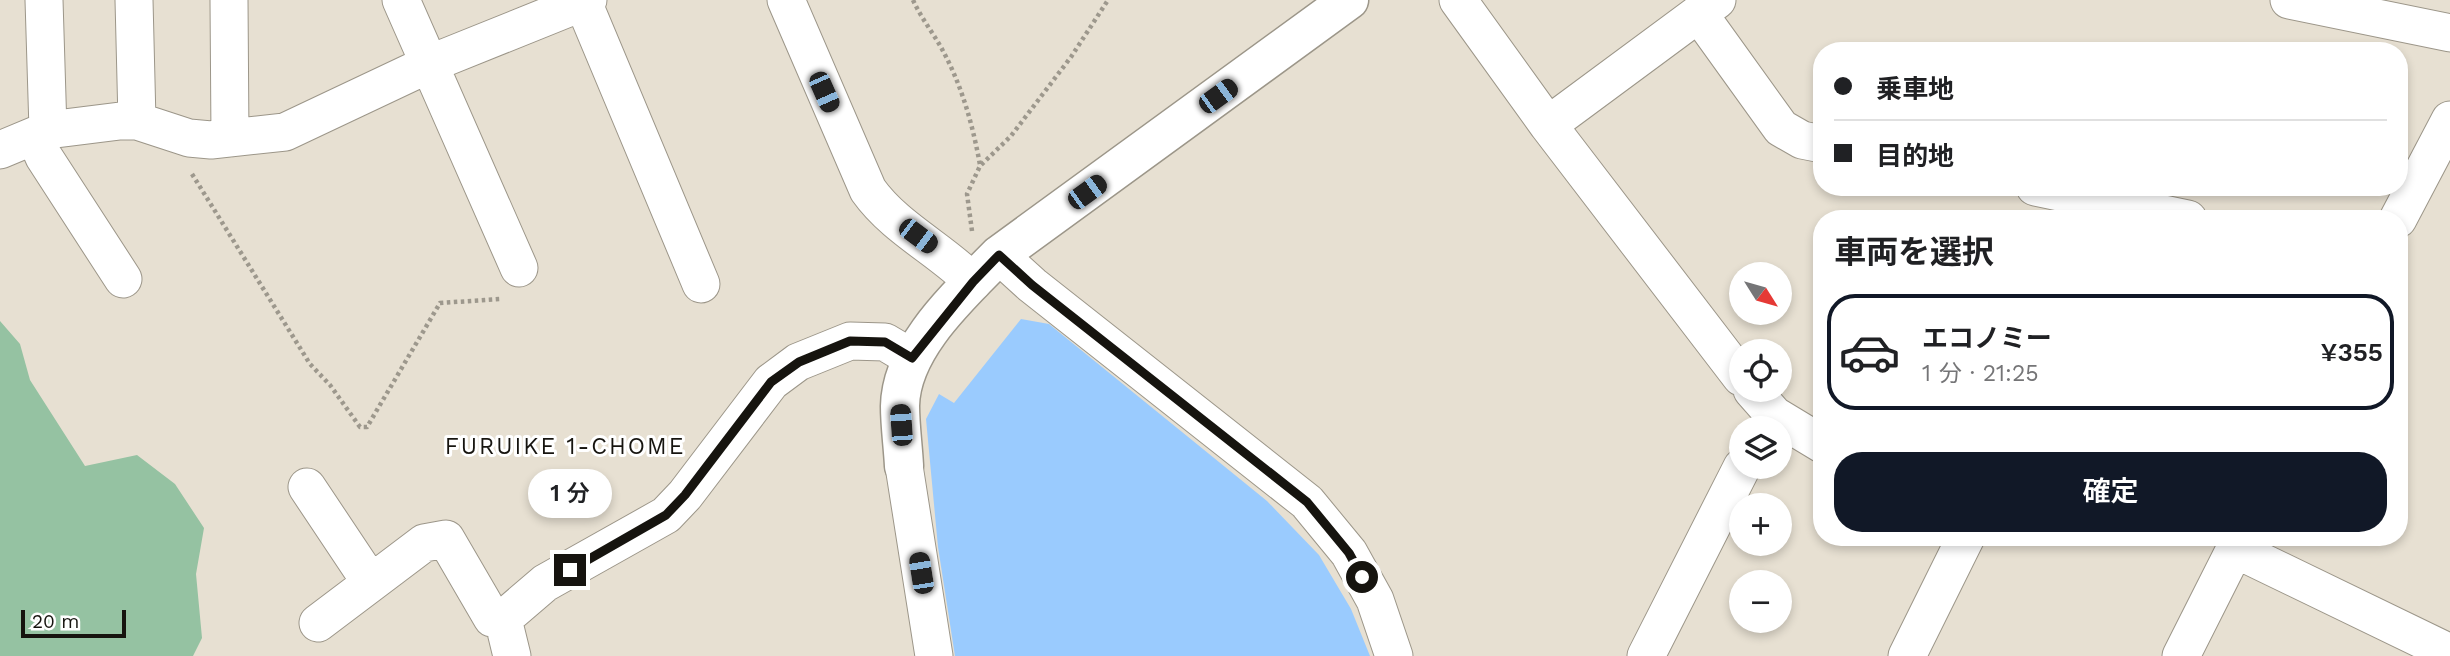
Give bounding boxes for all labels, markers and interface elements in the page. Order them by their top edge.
car [806,69,843,115]
text: 乗車地 [1876,74,1954,104]
car [1195,75,1242,117]
text: 目的地 [1876,141,1954,171]
car [1064,171,1111,213]
car [895,215,942,257]
text: 車両を選択 [1834,233,1994,271]
north arrow [1729,262,1792,326]
map controls [1729,262,1792,633]
icon: car [1838,321,1901,384]
text: エコノミー [1922,323,2052,353]
text: ¥355 [2321,337,2383,367]
button: locate [1729,339,1792,402]
text: 1 分 · 21:25 [1922,360,2039,387]
car [890,403,913,447]
button: layers [1729,416,1792,479]
district label: FURUIKE 1-CHOME [445,433,685,460]
button: 確定 [1834,452,2387,532]
callout: 1 分 [528,468,612,518]
text: 1 分 [550,480,590,507]
button: + [1729,493,1792,556]
car [908,551,935,595]
route end [554,554,586,586]
route start [1346,561,1378,593]
button: − [1729,570,1792,633]
scale bar [21,607,126,639]
text: 20 m [32,610,79,633]

